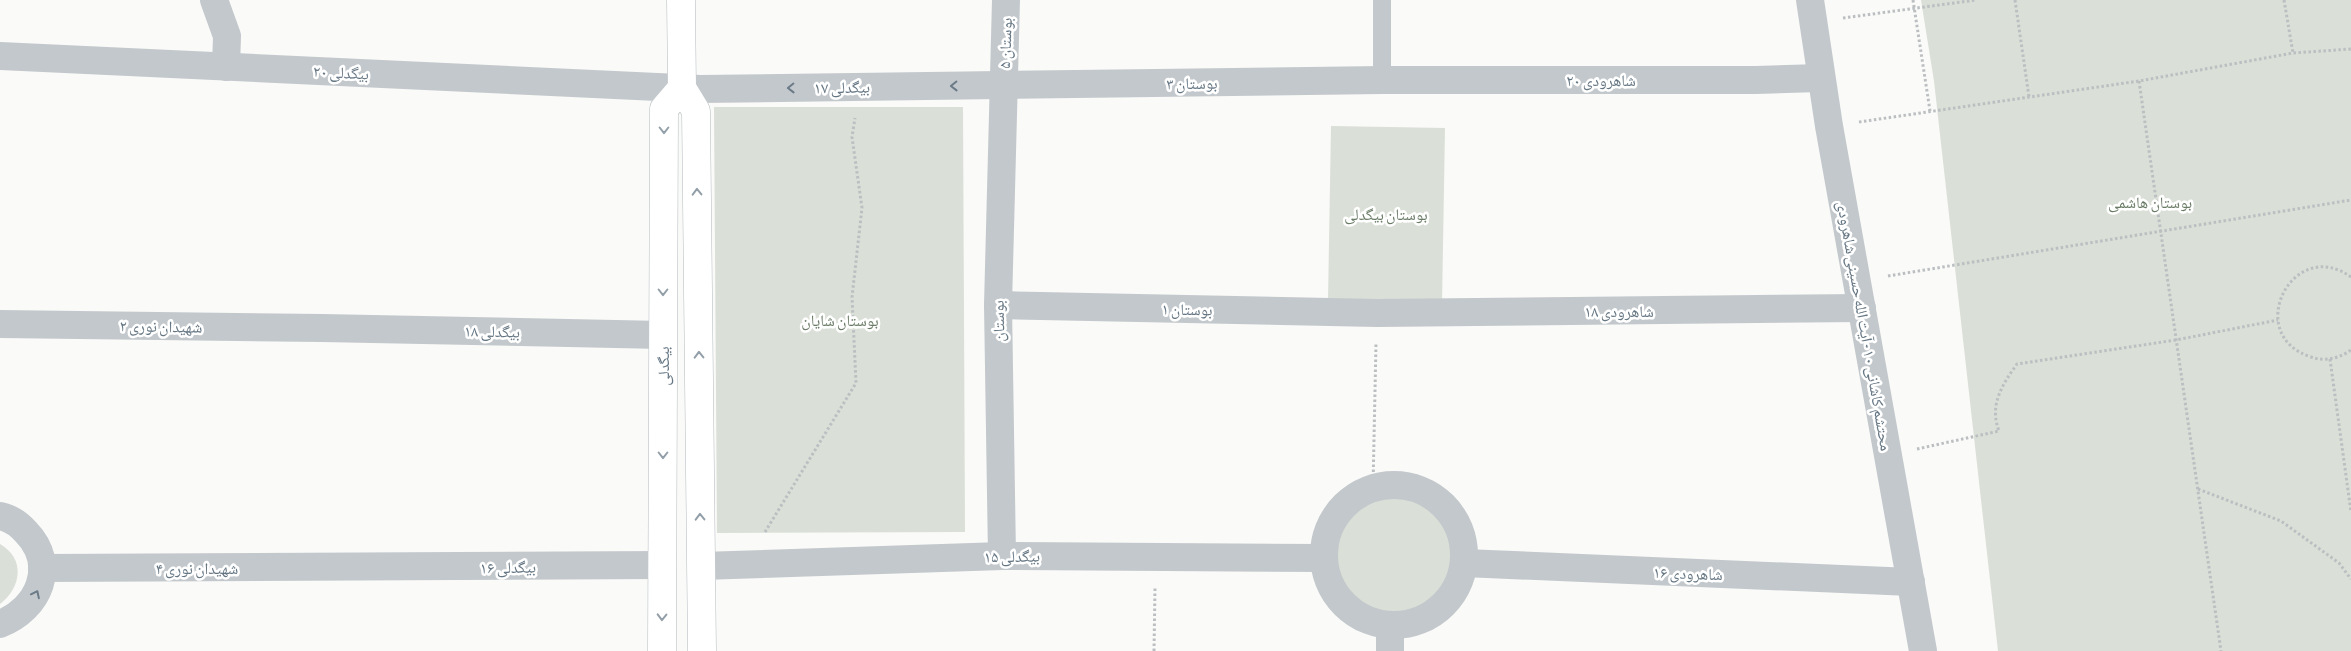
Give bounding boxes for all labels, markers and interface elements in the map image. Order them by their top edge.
street label: بوستان ۵ [995,17,1017,69]
street label: بیگدلی ۲۰ [312,62,369,84]
street label: شاهرودی ۲۰ [1566,71,1636,91]
street label: بوستان ۳ [1166,74,1218,94]
street label: بیگدلی ۱۷ [814,78,870,98]
one-way arrow [950,81,958,91]
one-way arrow [787,83,795,93]
one-way arrow [659,126,669,134]
one-way arrow [692,188,702,196]
park label: بوستان هاشمی [2108,193,2192,213]
street label: محتشم کاشانی ۱۰ - آیت الله حسینی شاهرودی [1832,200,1896,453]
park label: بوستان بیگدلی [1344,205,1428,225]
one-way arrow [658,288,668,296]
street label: بوستان [989,300,1009,342]
street label: بوستان ۱ [1161,300,1213,320]
street label: شاهرودی ۱۸ [1584,302,1654,322]
park label: بوستان شایان [801,311,879,331]
street label: شهیدان نوری ۲ [119,316,202,338]
street label: بیگدلی ۱۸ [464,322,520,342]
street label: بیگدلی [654,346,674,386]
one-way arrow [694,350,704,358]
one-way arrow [658,451,668,459]
one-way arrow [695,513,706,521]
street label: بیگدلی ۱۵ [984,547,1040,567]
street label: بیگدلی ۱۶ [480,558,536,578]
street label: شهیدان نوری ۴ [156,559,238,579]
street label: شاهرودی ۱۶ [1653,563,1723,585]
one-way arrow [29,590,39,599]
one-way arrow [657,614,667,621]

